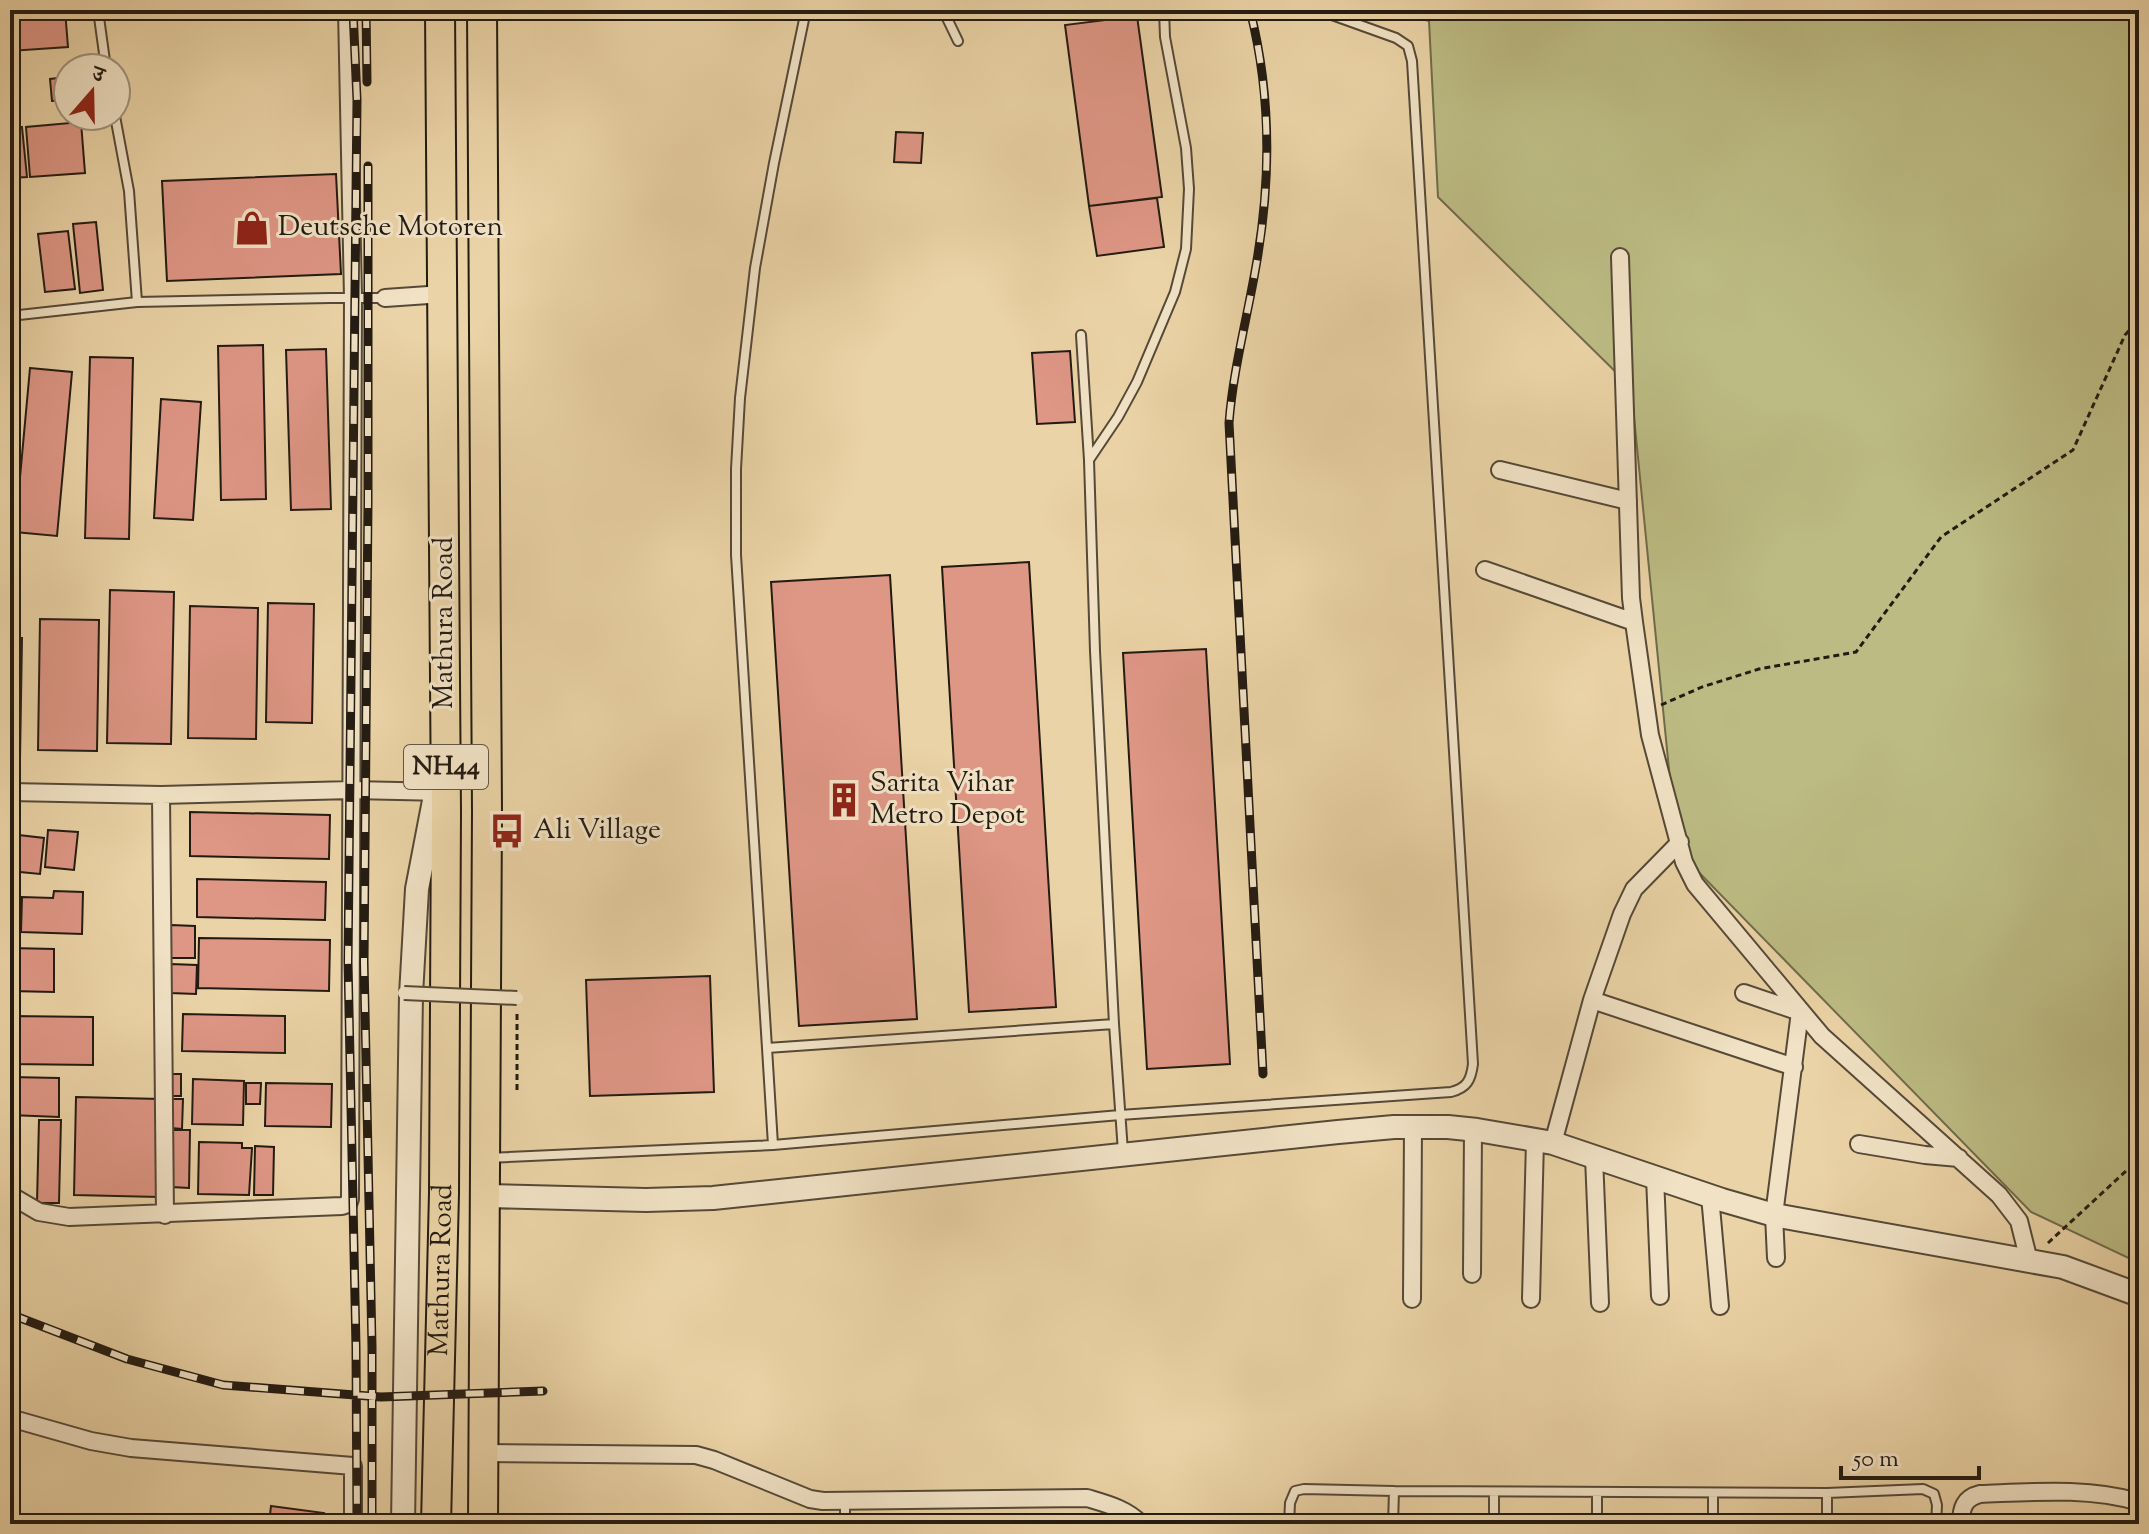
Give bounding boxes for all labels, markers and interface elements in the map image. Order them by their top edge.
north arrow [52,52,132,132]
text: उ [85,58,110,94]
place label: Deutsche Motoren [278,208,503,248]
shop icon: Deutsche Motoren [233,209,271,247]
street label: Mathura Road [425,537,465,709]
road number: NH44 [404,745,488,789]
place label: Sarita Vihar Metro Depot [870,764,1025,836]
building icon: Sarita Vihar Metro Depot [825,781,863,819]
place label: Ali Village [533,811,661,851]
bus stop icon: Ali Village [488,812,526,850]
street label: Mathura Road [420,1183,464,1357]
scale bar [1841,1430,1979,1480]
text: 50 m [1851,1443,1899,1477]

